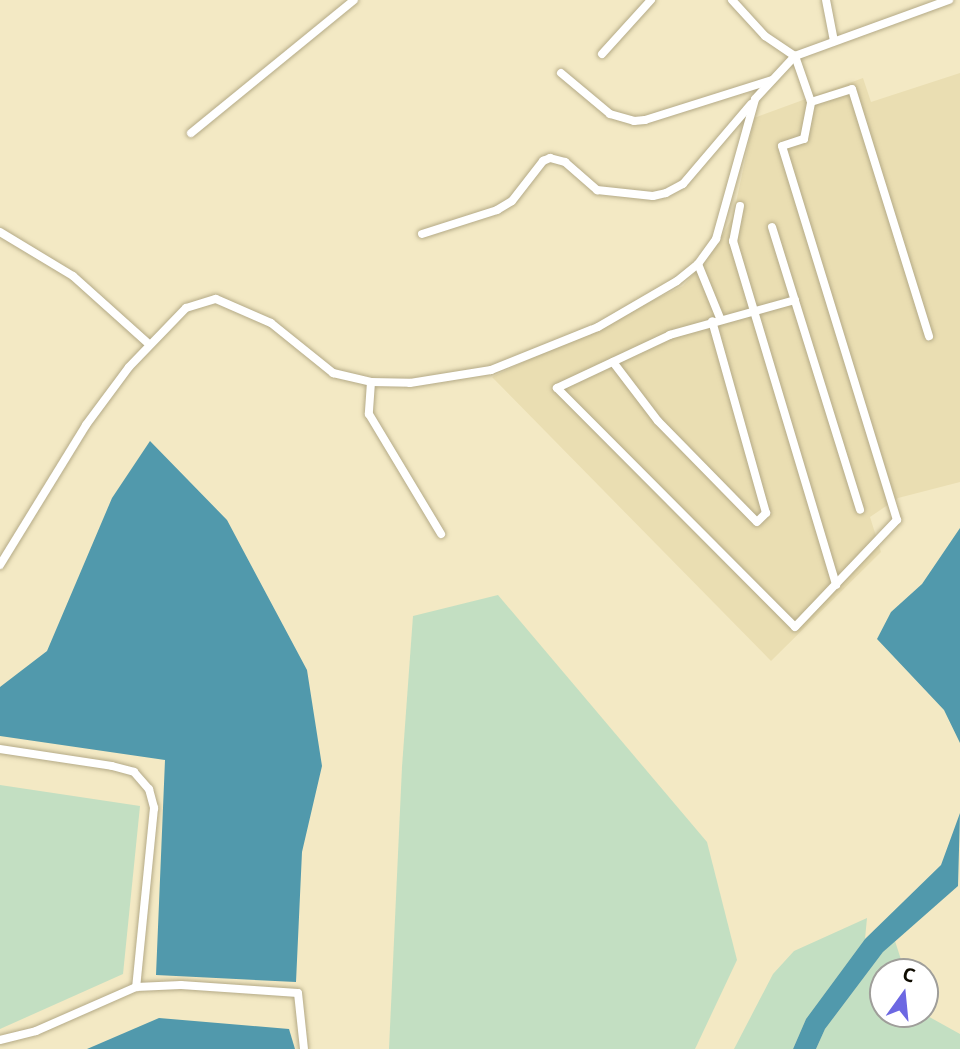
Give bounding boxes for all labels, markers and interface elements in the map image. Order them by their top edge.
north arrow [869,958,939,1028]
text: С [900,961,918,989]

